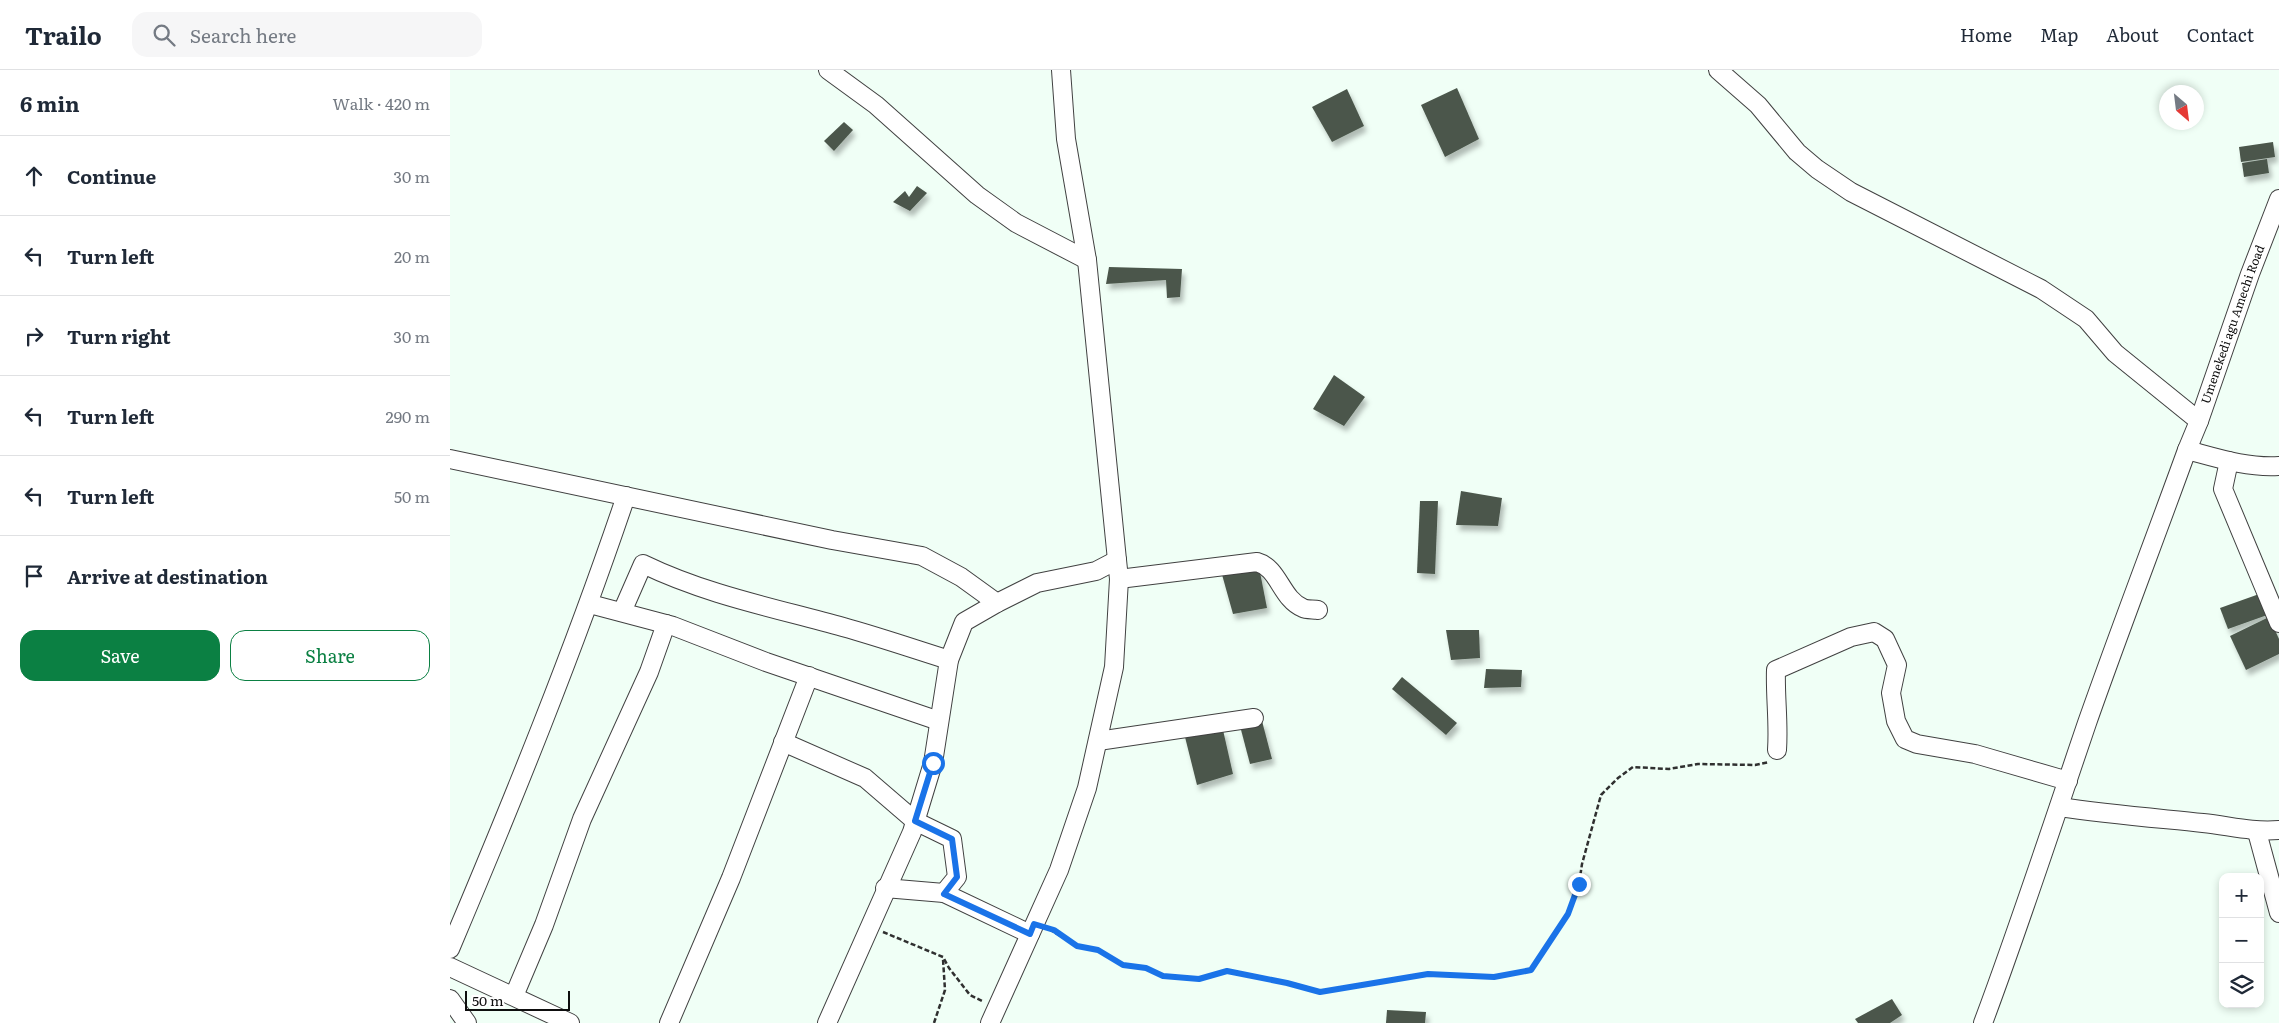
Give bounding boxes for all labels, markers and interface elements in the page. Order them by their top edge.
search box [132,12,482,57]
text: Trailo [25,17,102,52]
icon: search [150,21,178,49]
text: Search here [190,21,296,49]
text: Home [1960,21,2012,48]
text: Map [2040,21,2078,48]
text: About [2106,21,2159,48]
text: Contact [2187,21,2254,48]
north arrow [2159,85,2204,130]
text: 6 min [20,87,80,118]
text: Walk · 420 m [332,91,430,115]
icon: ahead [20,162,48,190]
text: Continue [67,162,156,190]
text: 30 m [393,164,430,188]
street label: Umenekedi agu Amechi Road [2196,241,2269,406]
icon: left [20,242,48,270]
text: Turn left [67,242,154,270]
text: 20 m [394,244,430,268]
icon: right [20,322,48,350]
text: Turn right [67,322,171,350]
text: 30 m [393,324,430,348]
icon: left [20,402,48,430]
text: Turn left [67,402,154,430]
text: 290 m [386,404,430,428]
icon: left [20,482,48,510]
text: Turn left [67,482,154,510]
text: 50 m [394,484,430,508]
icon: arrive [20,562,48,590]
text: Arrive at destination [67,562,268,590]
button: Save [20,630,220,681]
button: Share [230,630,430,681]
route start [922,752,945,775]
route end [1568,873,1591,896]
map controls [2219,873,2264,1008]
button: + [2219,873,2264,918]
button: − [2219,918,2264,963]
button: layers [2219,963,2264,1008]
scale bar [465,988,570,1011]
text: 50 m [472,990,504,1010]

